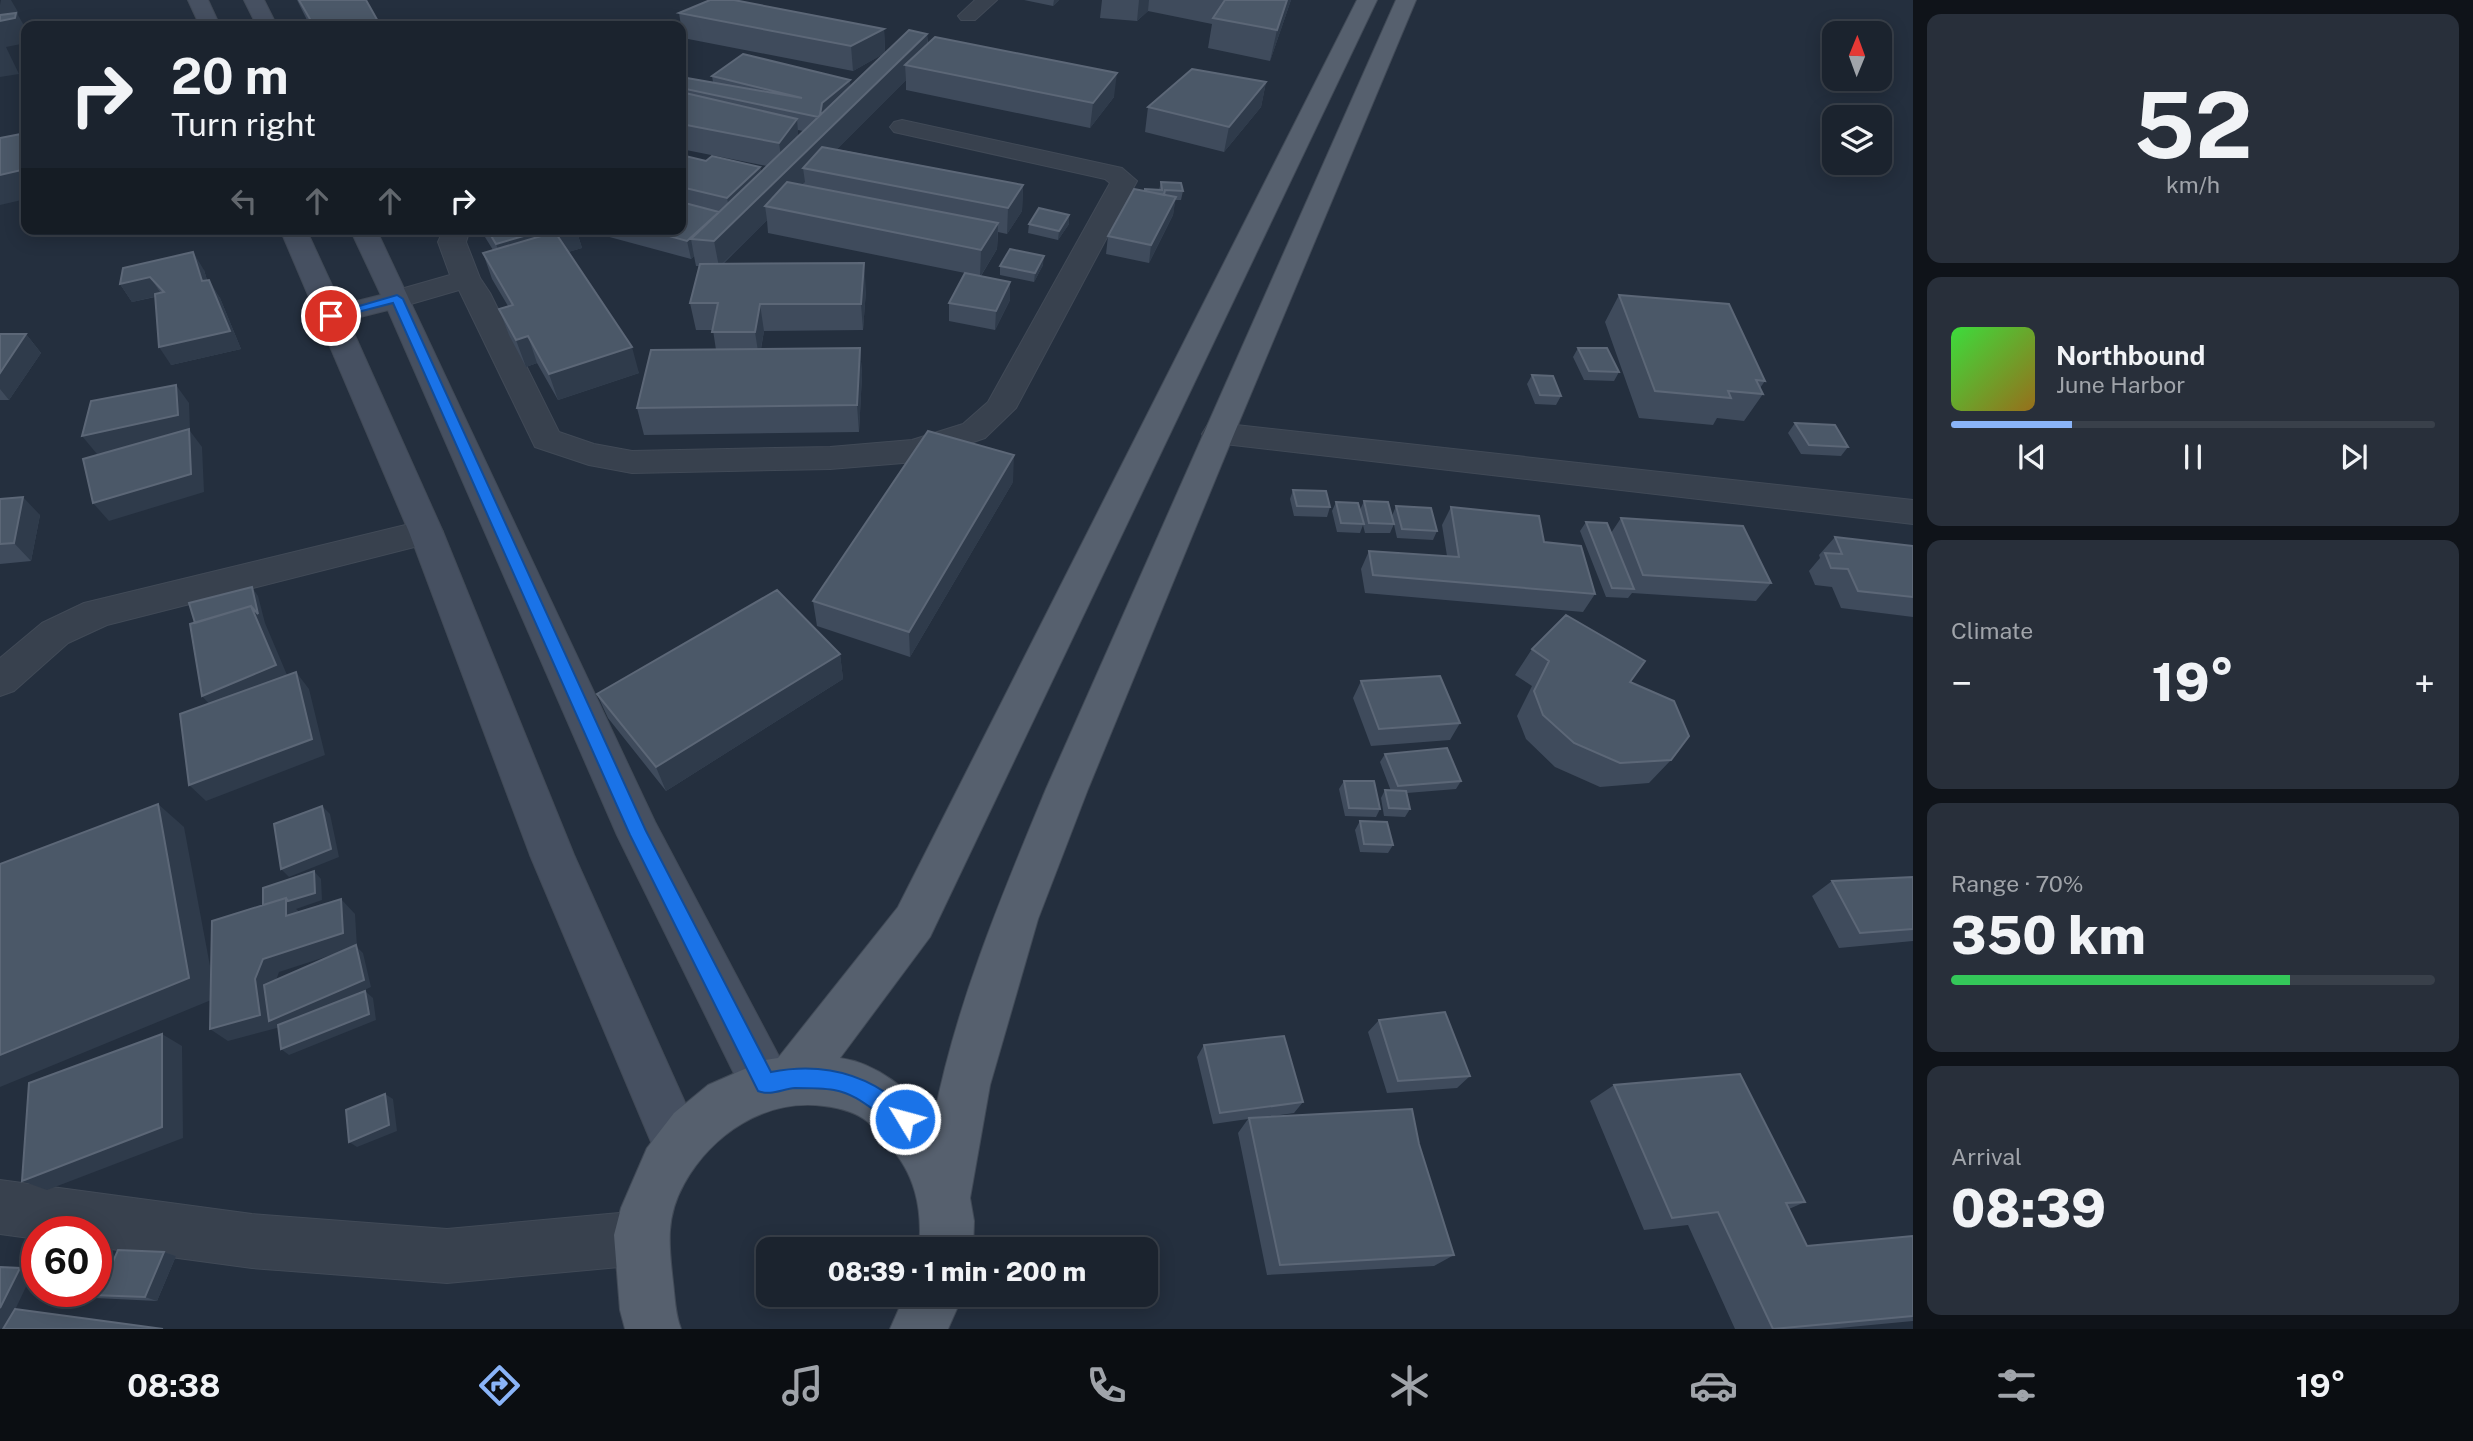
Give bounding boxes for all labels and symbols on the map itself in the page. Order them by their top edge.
north arrow [1822,21,1892,91]
pin [301,286,361,346]
position arrow [868,1082,942,1156]
speed limit sign: 60 [21,1216,112,1307]

